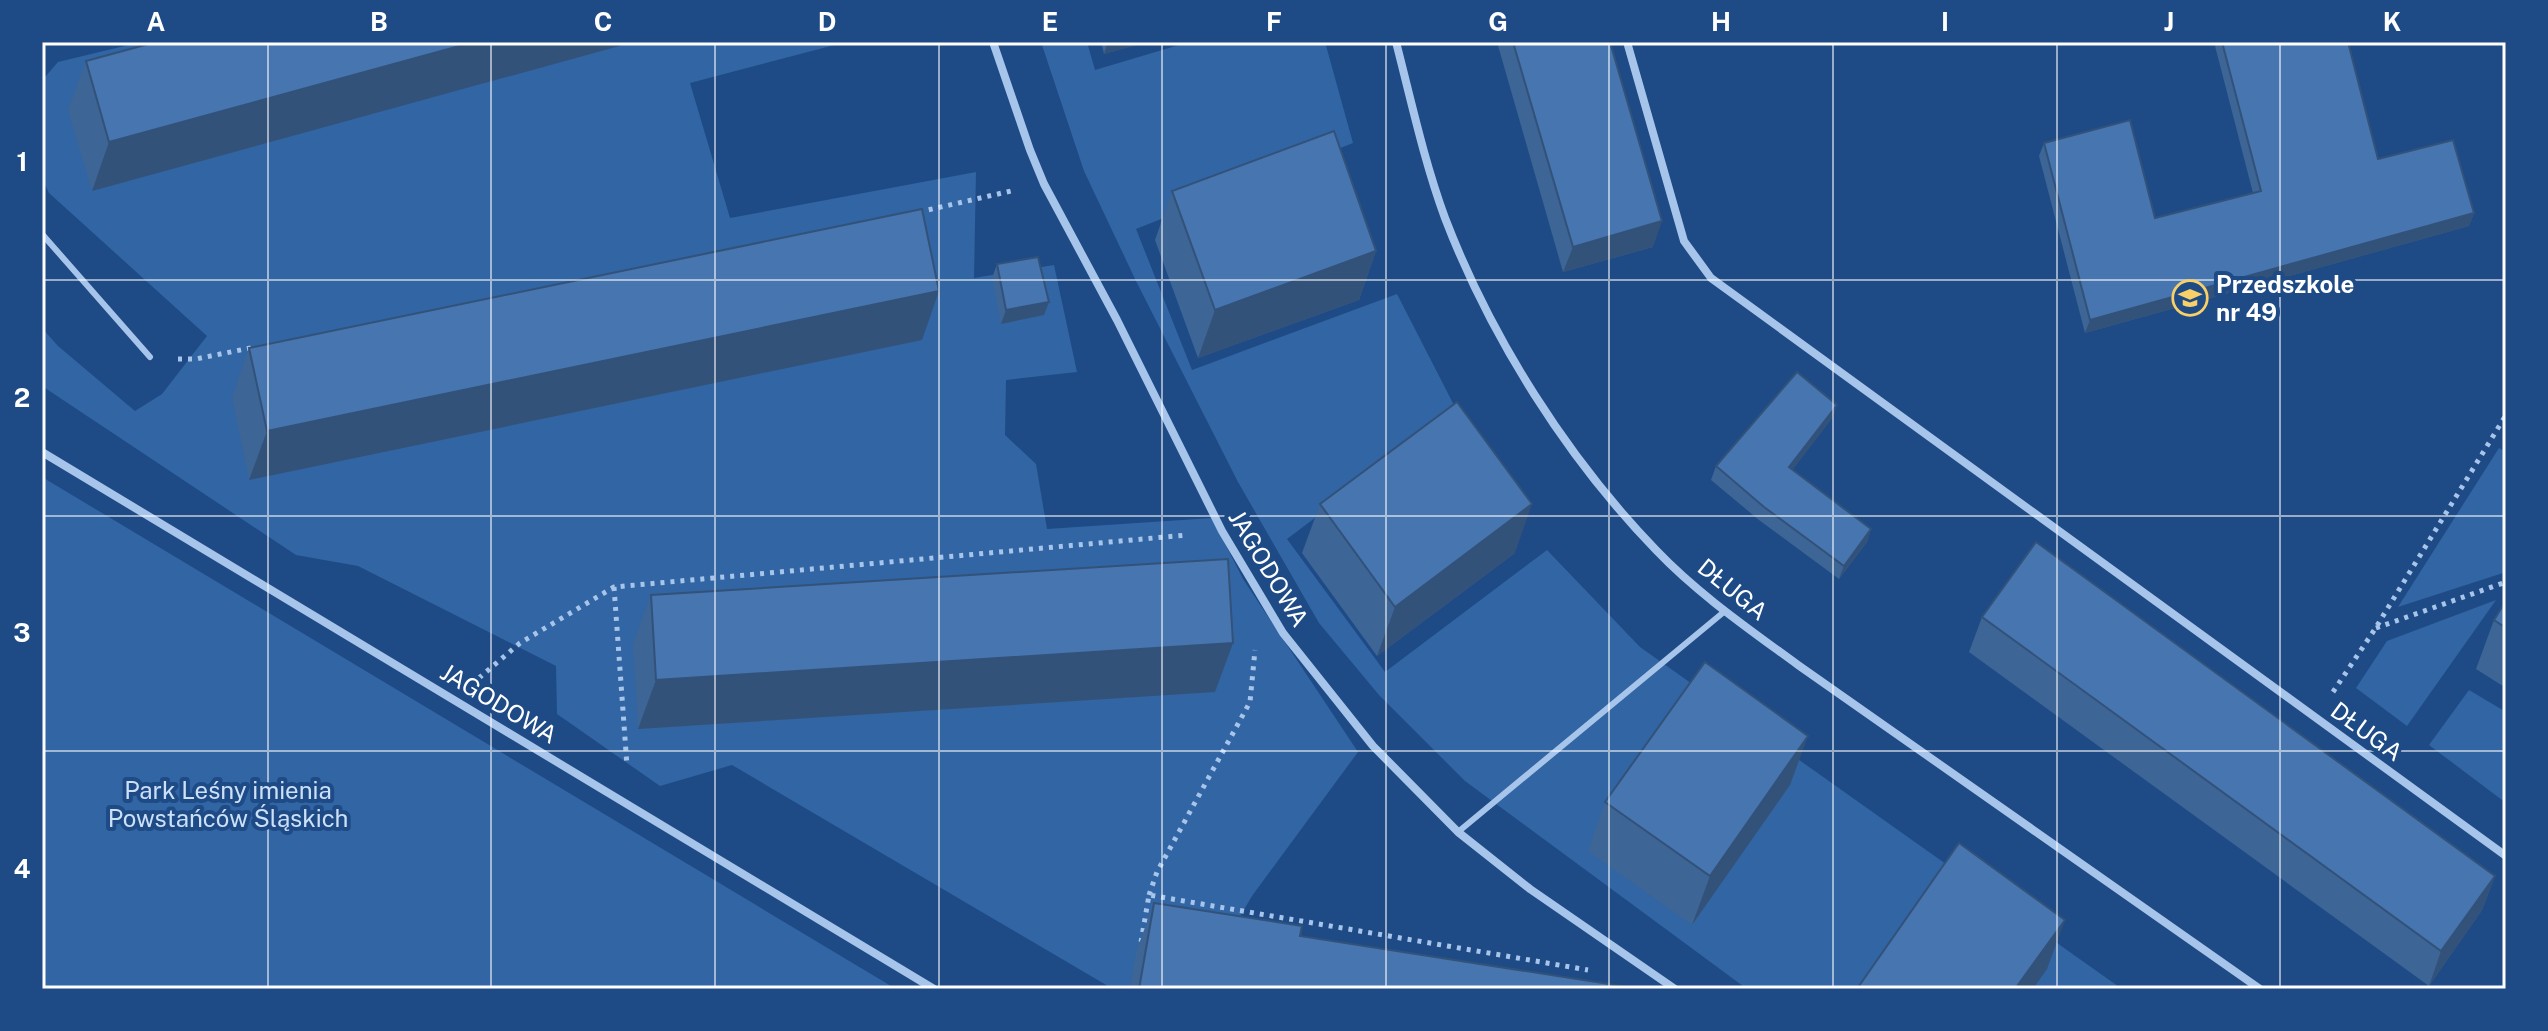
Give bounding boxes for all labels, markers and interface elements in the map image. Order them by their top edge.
text: A [147,6,166,37]
text: B [370,6,388,37]
text: C [594,6,612,37]
text: D [818,6,836,37]
text: E [1042,6,1058,37]
text: F [1266,6,1282,37]
text: G [1488,6,1508,37]
text: H [1711,6,1731,37]
text: I [1941,6,1949,37]
text: J [2164,6,2174,37]
text: K [2383,6,2401,37]
text: 1 [16,146,28,177]
place label: Przedszkole nr 49 [2216,270,2354,326]
school or university icon: Przedszkole nr 49 [2171,279,2209,317]
text: 2 [14,382,30,413]
street label: JAGODOWA [1223,505,1315,631]
street label: DŁUGA [1692,552,1774,626]
text: 3 [13,617,31,648]
street label: JAGODOWA [436,657,562,749]
street label: DŁUGA [2326,696,2408,766]
park label: Park Leśny imienia Powstańców Śląskich [108,776,348,832]
text: 4 [13,853,31,884]

